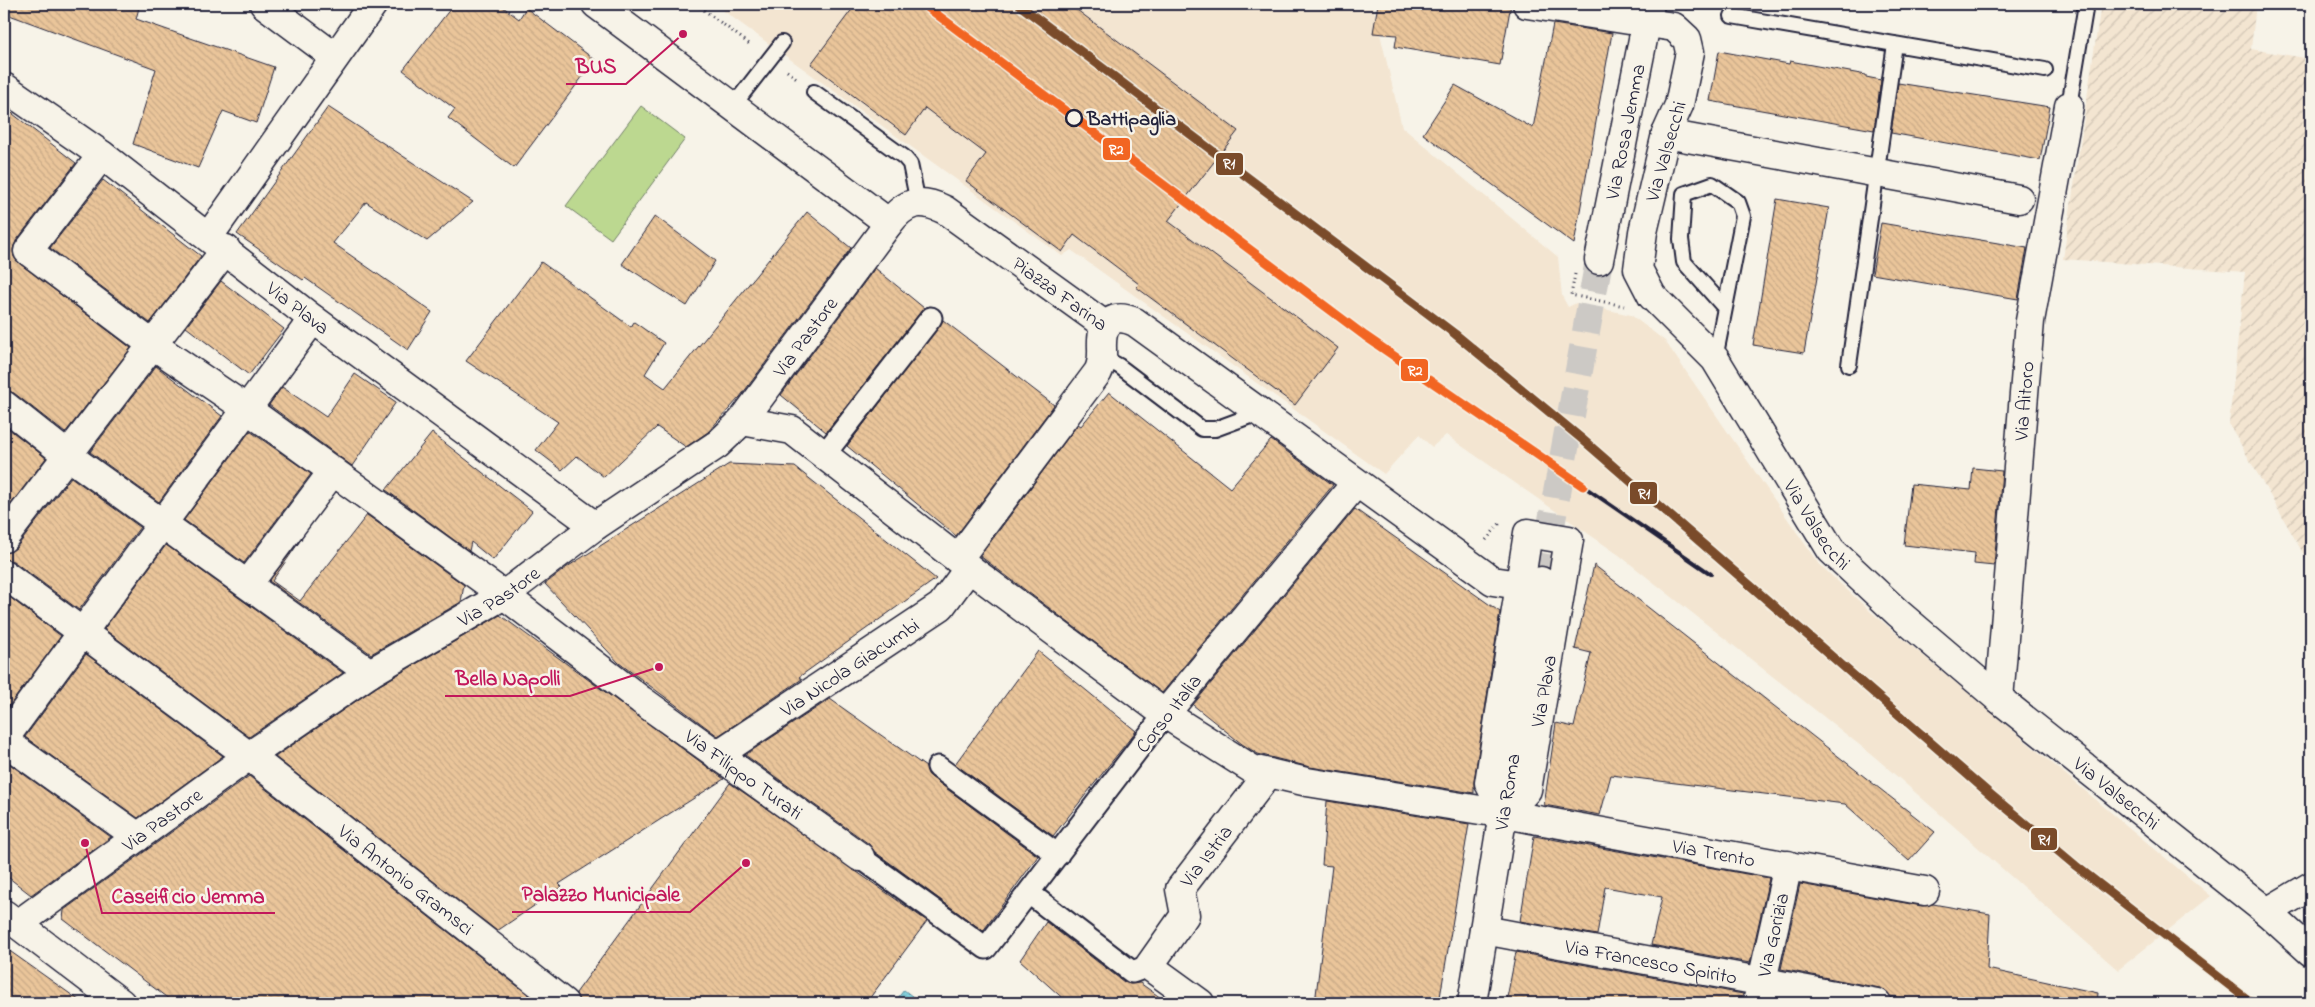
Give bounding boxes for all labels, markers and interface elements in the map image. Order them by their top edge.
callout: BUS [566,48,626,84]
text: BUS [575,53,617,83]
street label: Via Rosa Jemma [1599,62,1655,203]
street label: Via Valsecchi [1639,98,1696,206]
place label: Battipaglia [1086,106,1176,136]
marker: Battipaglia [1065,109,1083,127]
line badge: R2 [1102,137,1131,161]
text: R2 [1108,140,1123,161]
line badge: R1 [1215,152,1244,176]
text: R1 [1222,154,1236,175]
street label: Piazza Farina [1005,251,1113,340]
street label: Via Plava [258,275,335,343]
street label: Via Pastore [767,292,846,385]
line badge: R2 [1400,358,1429,382]
street label: Via Aitoro [2008,360,2044,443]
text: R2 [1407,361,1422,382]
street label: Via Valsecchi [1774,474,1856,578]
line badge: R1 [1629,481,1658,505]
text: R1 [1637,484,1651,505]
street label: Via Pastore [452,560,547,636]
street label: Via Nicola Giacumbi [775,612,926,726]
street label: Via Plava [1525,653,1566,731]
callout: Bella Napolli [445,660,570,696]
text: Bella Napolli [454,665,561,695]
street label: Corso Italia [1130,669,1210,760]
street label: Via Filippo Turati [677,723,808,828]
street label: Via Valsecchi [2065,751,2165,838]
street label: Via Roma [1488,752,1530,834]
street label: Via Pastore [116,782,210,861]
street label: Via Antonio Gramsci [330,818,479,944]
street label: Via Istria [1174,820,1241,895]
line badge: R1 [2030,827,2058,851]
text: R1 [2037,830,2051,851]
street label: Via Trento [1669,833,1757,877]
callout: Palazzo Municipale [512,876,690,912]
callout: Caseificio Jemma [102,877,275,913]
text: Palazzo Municipale [522,881,681,911]
text: Caseificio Jemma [111,883,265,913]
street label: Via Gorizia [1751,890,1798,981]
street label: Via Francesco Spirito [1561,933,1739,994]

